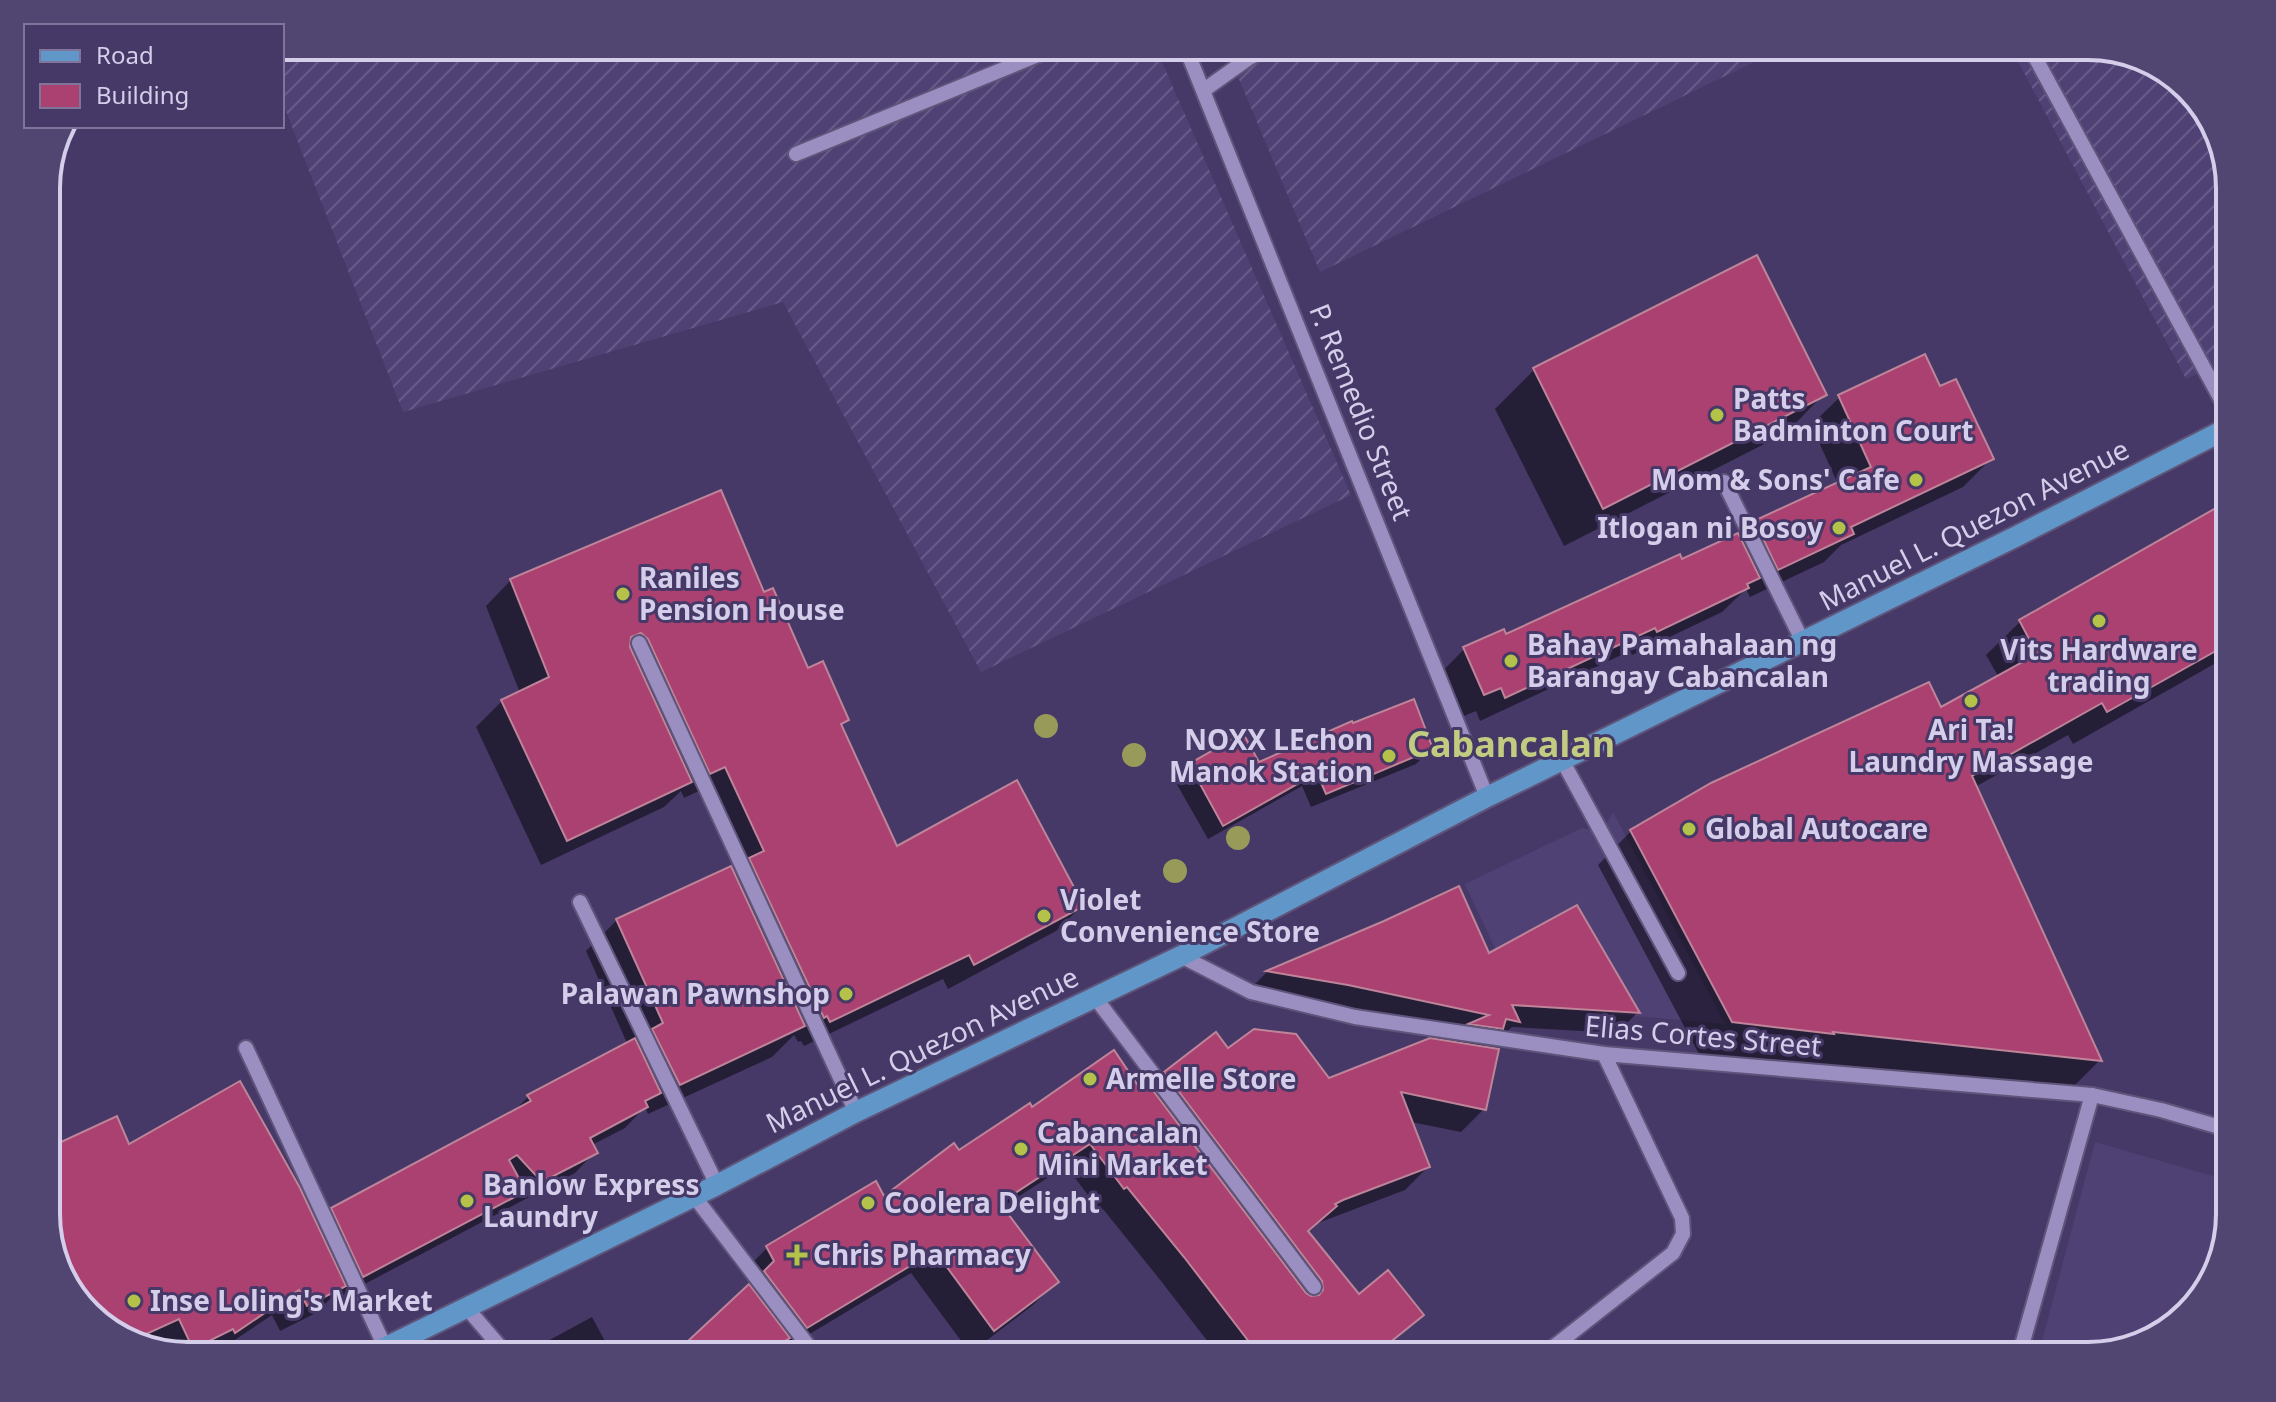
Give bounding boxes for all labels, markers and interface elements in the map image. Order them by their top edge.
legend [24,24,284,128]
text: Road [96,38,154,71]
text: Building [96,78,189,111]
street label: P. Remedio Street [1301,298,1423,525]
place label: Patts Badminton Court [1733,379,1973,449]
marker: Patts Badminton Court [1708,406,1726,424]
street label: Manuel L. Quezon Avenue [1812,429,2135,619]
place label: Mom & Sons' Cafe [1651,460,1900,498]
marker: Mom & Sons' Cafe [1907,471,1925,489]
place label: Itlogan ni Bosoy [1597,508,1823,546]
marker: Itlogan ni Bosoy [1830,519,1848,537]
place label: Raniles Pension House [639,558,845,628]
marker: Raniles Pension House [614,585,632,603]
marker: Vits Hardware trading [2090,612,2108,630]
place label: Bahay Pamahalaan ng Barangay Cabancalan [1527,625,1837,695]
place label: Vits Hardware trading [2000,630,2198,700]
marker: Bahay Pamahalaan ng Barangay Cabancalan [1502,652,1520,670]
marker: Ari Ta! Laundry Massage [1962,692,1980,710]
place label: Ari Ta! Laundry Massage [1849,710,2093,780]
district label: Cabancalan [1407,719,1615,768]
place label: NOXX LEchon Manok Station [1169,720,1373,790]
marker: NOXX LEchon Manok Station [1380,747,1398,765]
place label: Global Autocare [1705,809,1928,847]
marker: Global Autocare [1680,820,1698,838]
place label: Violet Convenience Store [1060,880,1320,950]
marker: Violet Convenience Store [1035,907,1053,925]
street label: Manuel L. Quezon Avenue [759,957,1084,1141]
place label: Palawan Pawnshop [561,974,830,1012]
marker: Palawan Pawnshop [837,985,855,1003]
street label: Elias Cortes Street [1583,1006,1823,1064]
place label: Armelle Store [1106,1059,1296,1097]
marker: Armelle Store [1081,1070,1099,1088]
place label: Cabancalan Mini Market [1037,1113,1208,1183]
marker: Cabancalan Mini Market [1012,1140,1030,1158]
place label: Banlow Express Laundry [483,1165,699,1235]
place label: Coolera Delight [884,1183,1100,1221]
marker: Banlow Express Laundry [458,1192,476,1210]
marker: Coolera Delight [859,1194,877,1212]
place label: Chris Pharmacy [813,1235,1031,1273]
marker: Chris Pharmacy [788,1246,806,1264]
place label: Inse Loling's Market [150,1281,433,1319]
marker: Inse Loling's Market [125,1292,143,1310]

